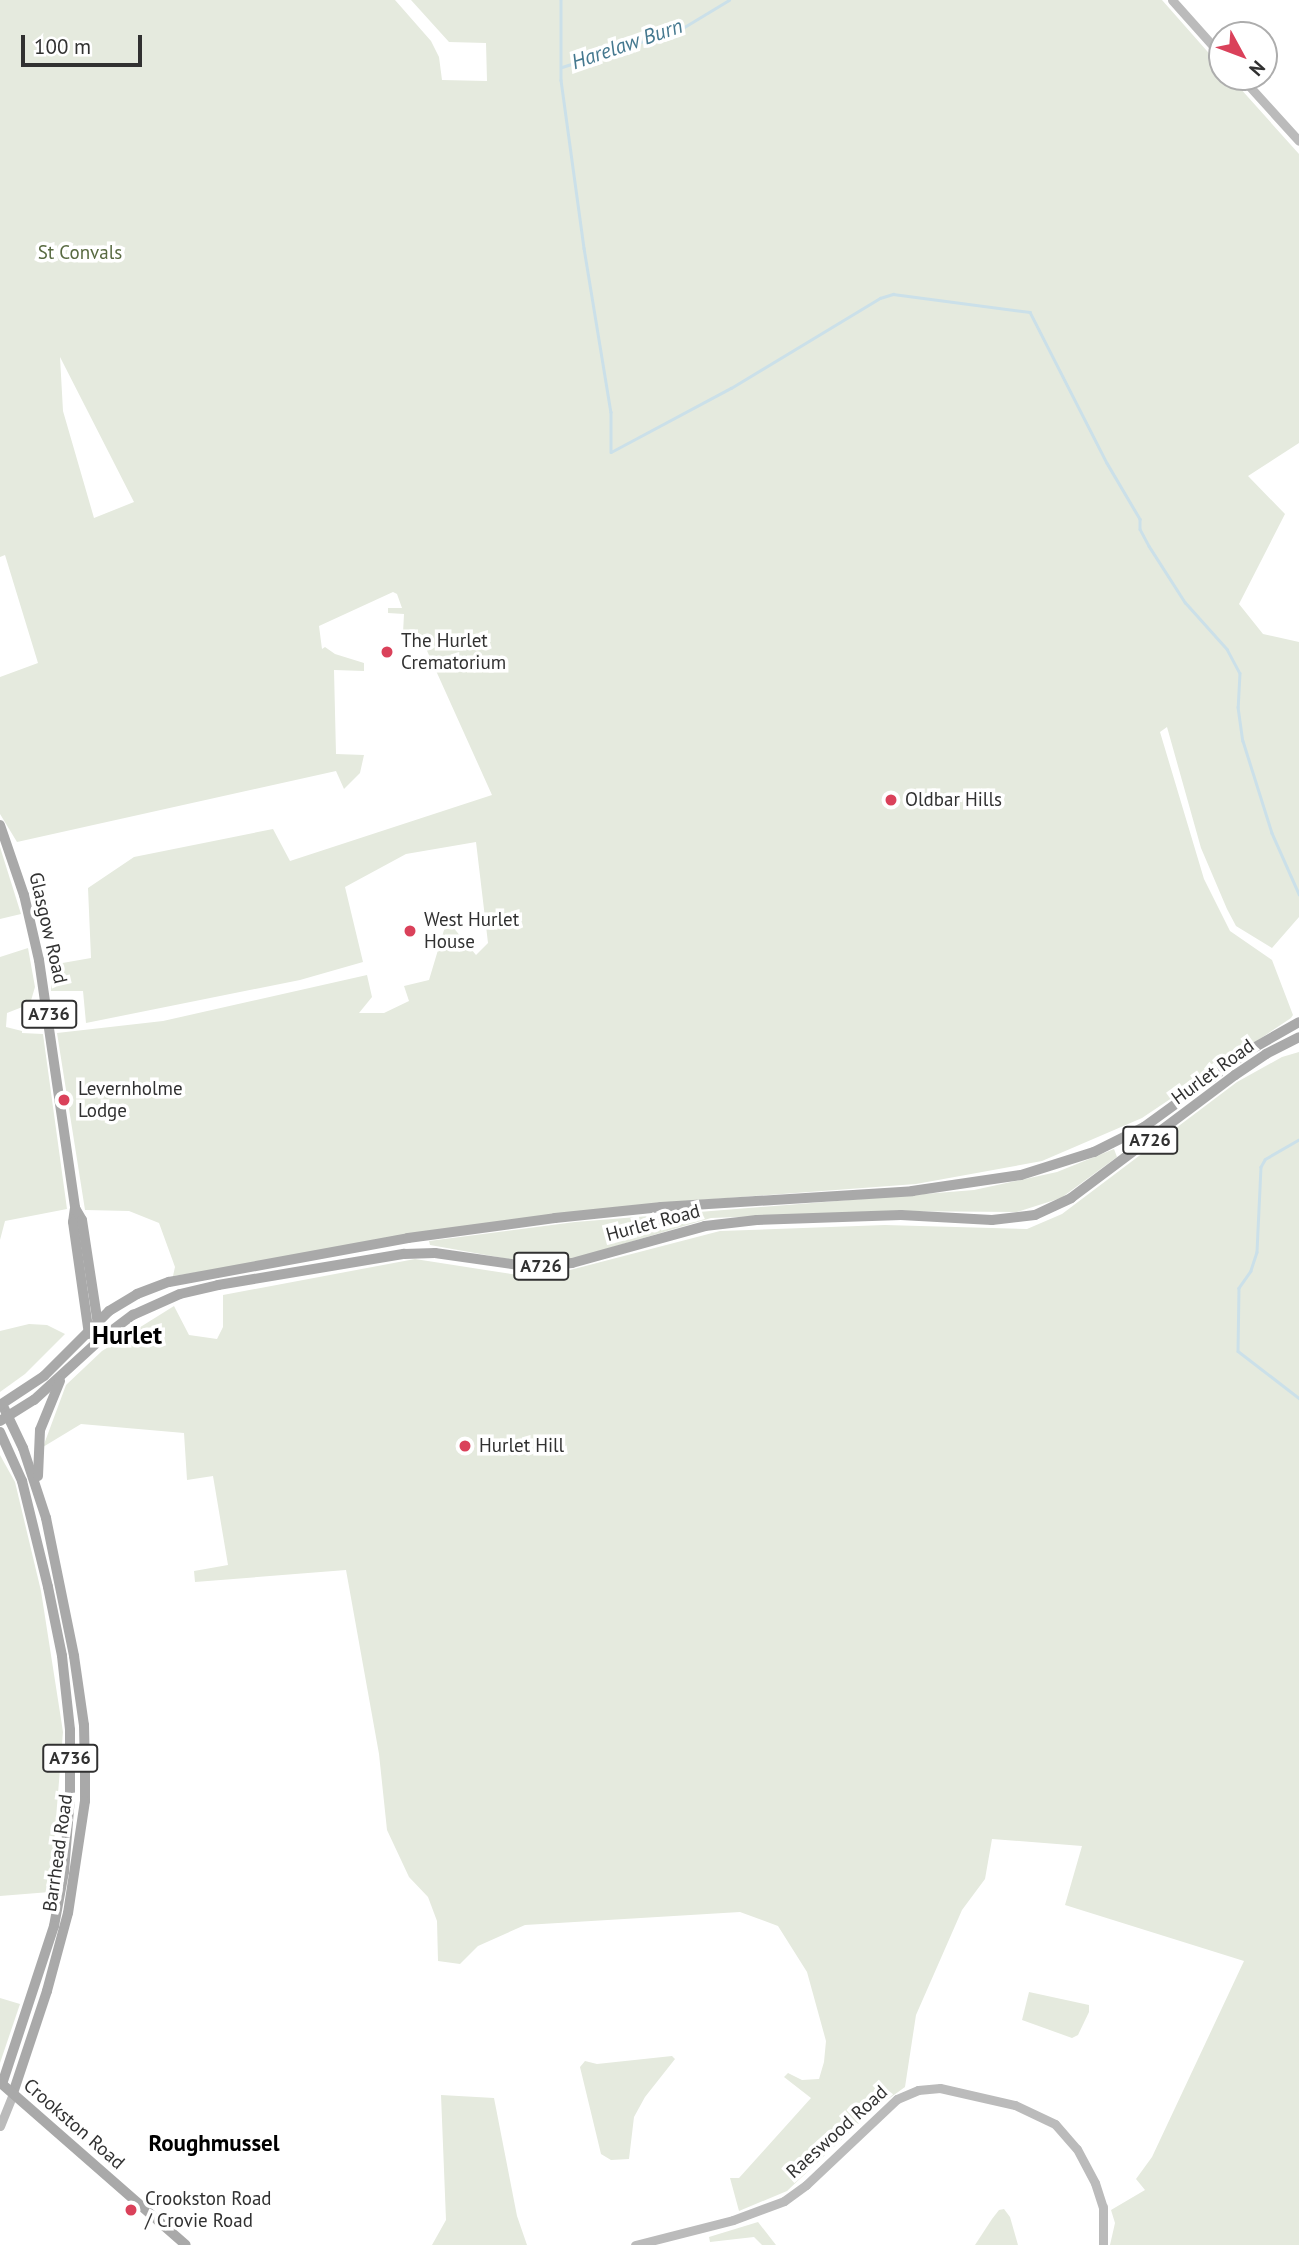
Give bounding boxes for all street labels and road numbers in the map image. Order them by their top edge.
street label: Glasgow Road [24,870,72,986]
road number: A736 [21,1000,77,1028]
street label: Hurlet Road [1167,1034,1259,1110]
road number: A726 [1122,1126,1178,1154]
street label: Hurlet Road [603,1200,703,1246]
road number: A726 [513,1252,569,1280]
road number: A736 [42,1744,98,1772]
street label: Barrhead Road [38,1793,78,1913]
street label: Crookston Road [19,2074,129,2174]
street label: Raeswood Road [782,2081,892,2183]

